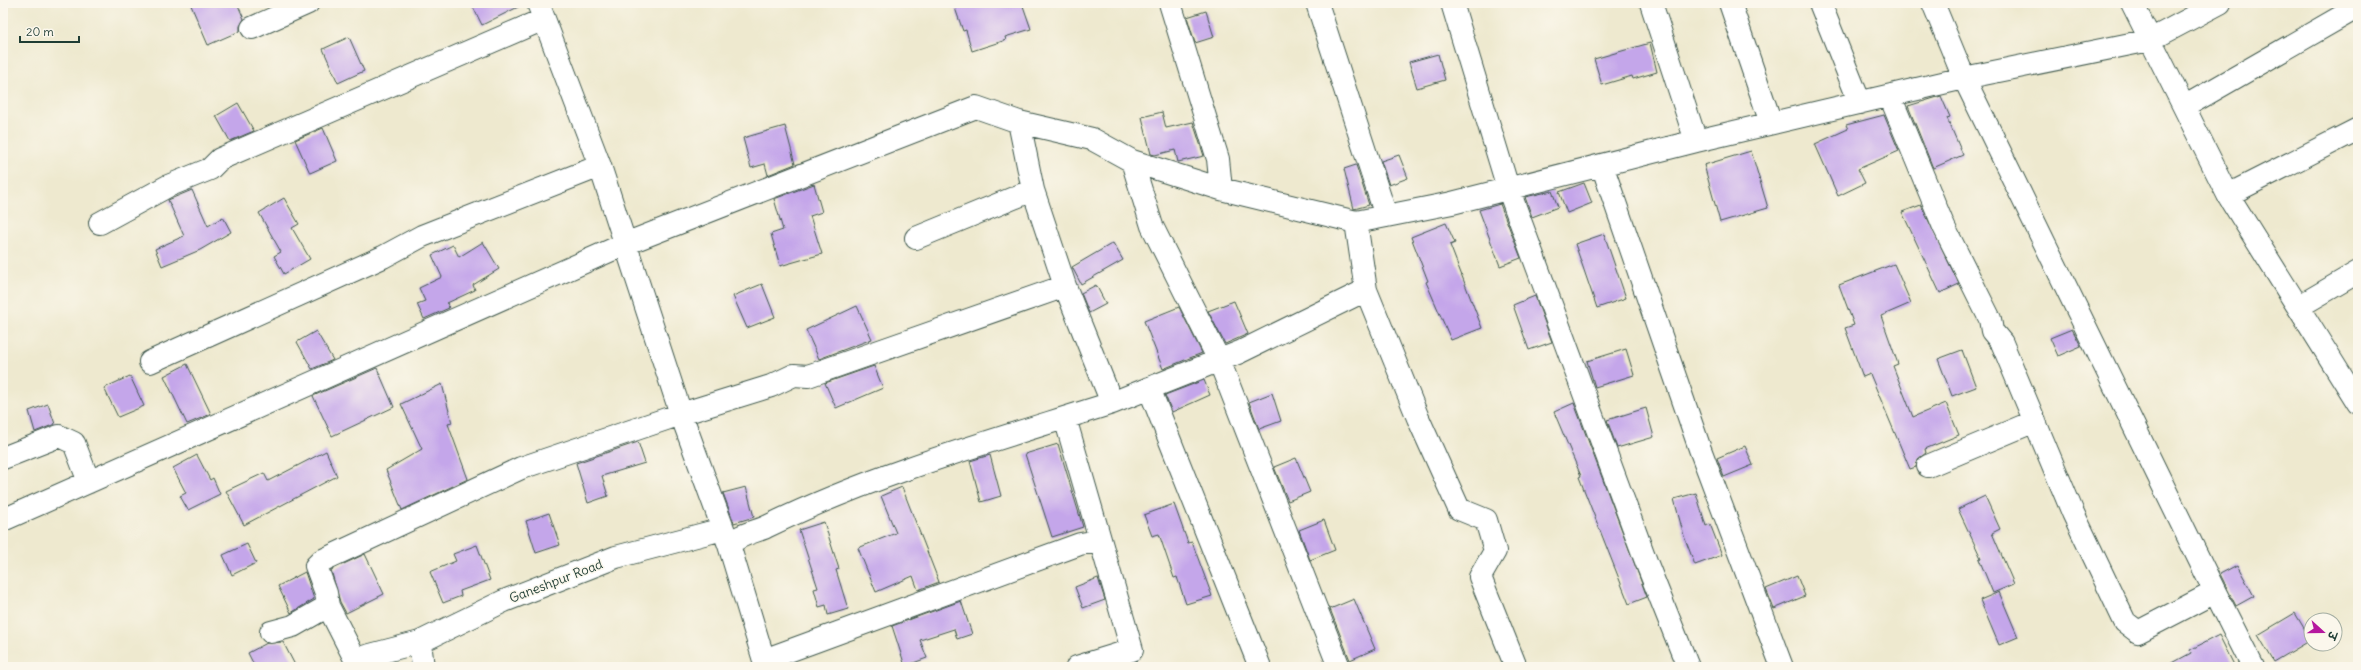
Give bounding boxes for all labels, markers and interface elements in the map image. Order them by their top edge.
scale bar [20,18,79,44]
text: 20 m [26,24,54,39]
street label: Ganeshpur Road [507,555,605,607]
north arrow [2303,612,2343,652]
text: उ [2324,629,2341,643]

